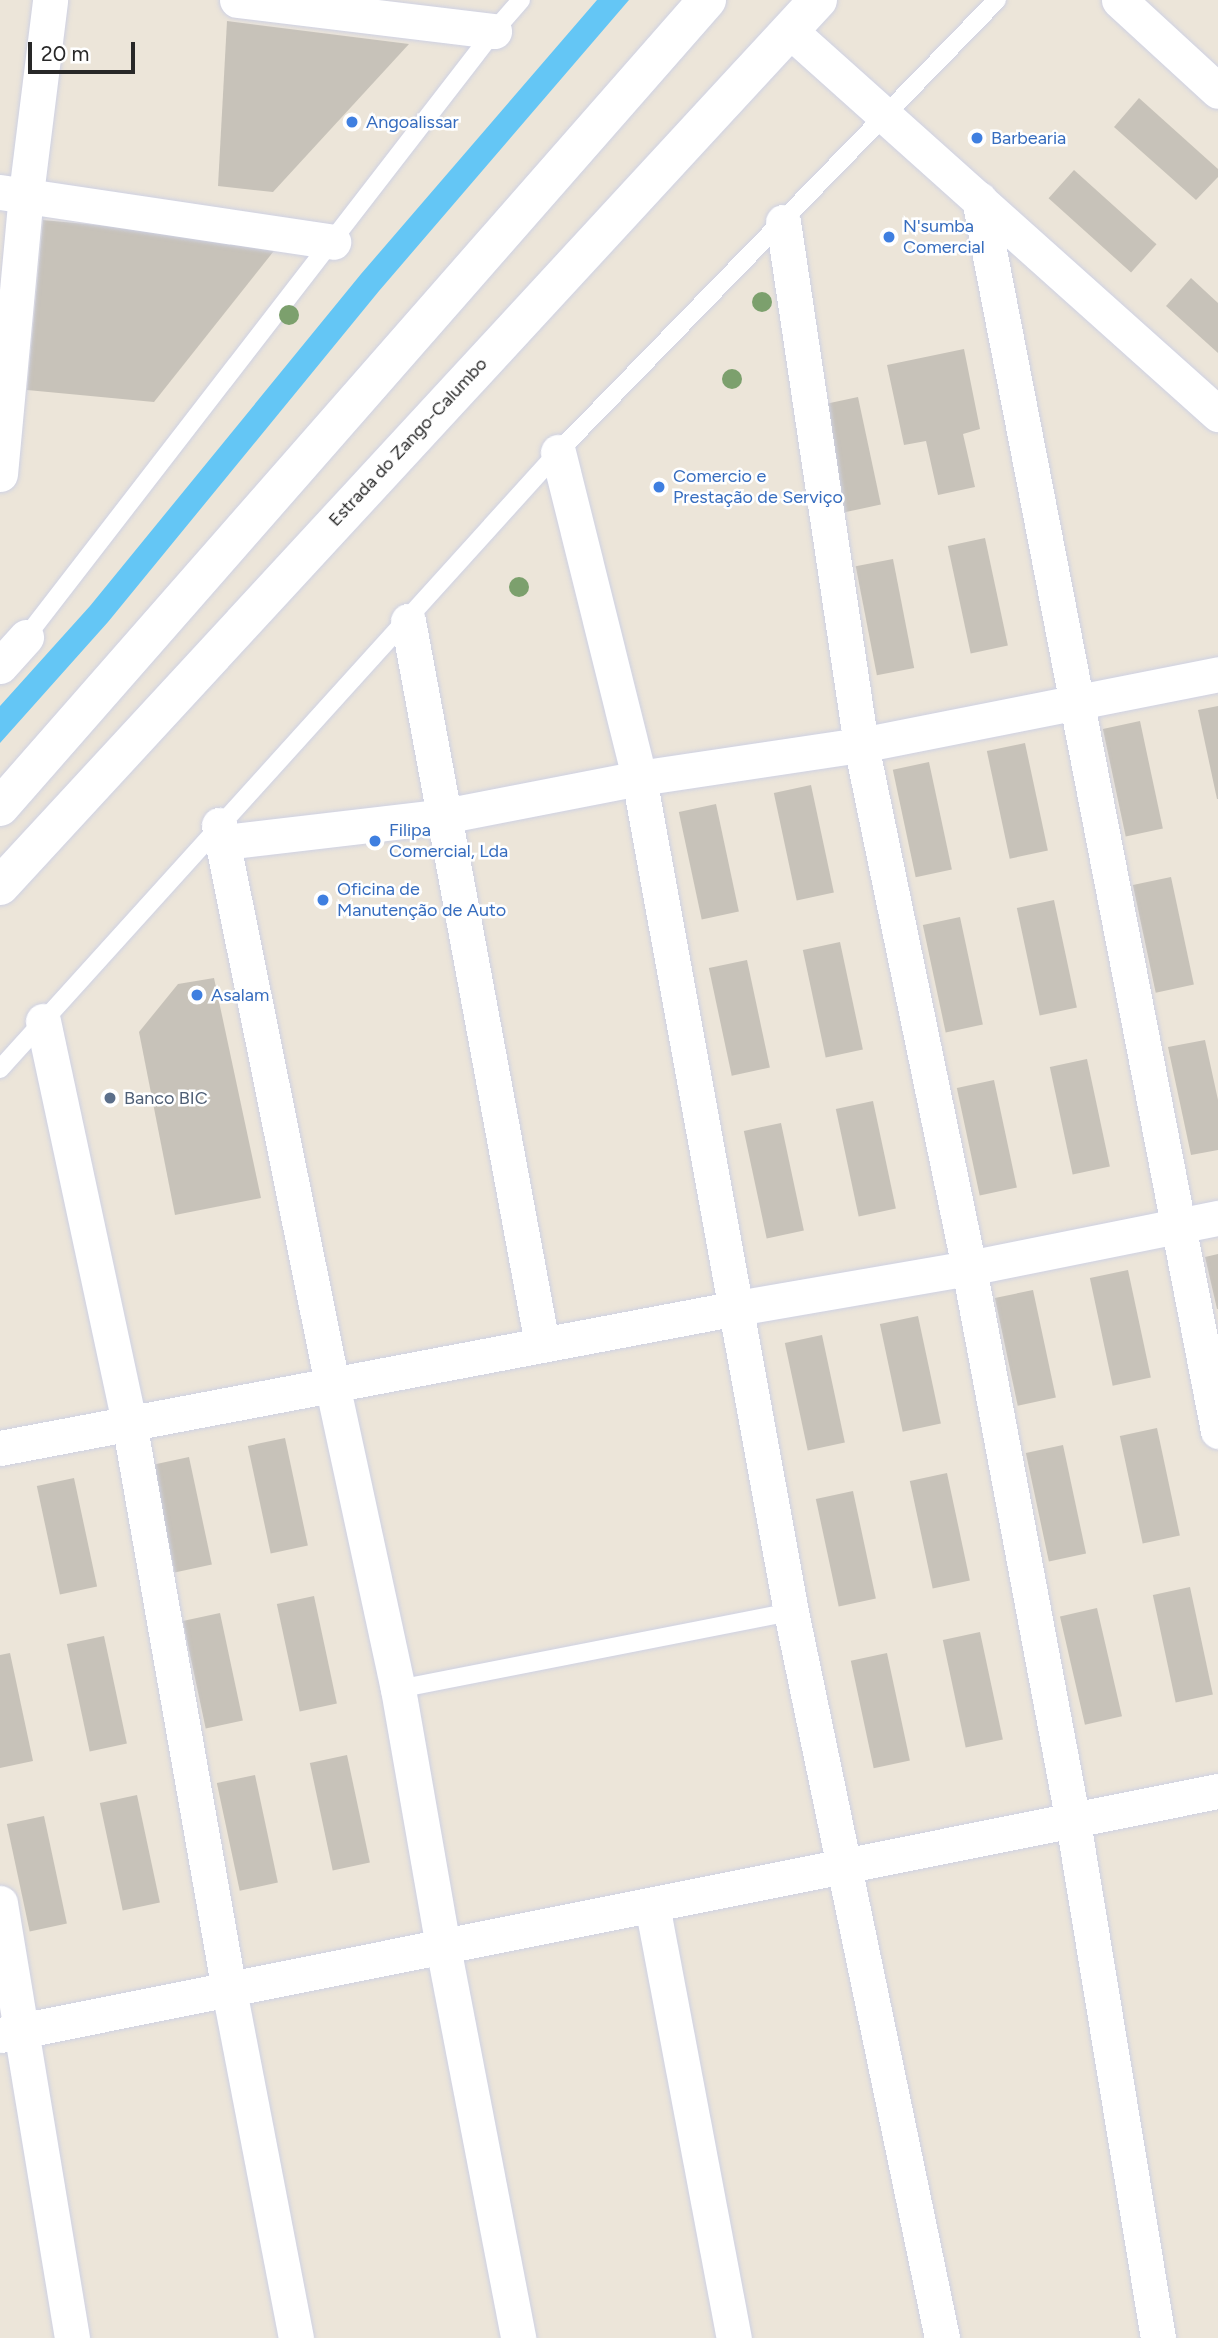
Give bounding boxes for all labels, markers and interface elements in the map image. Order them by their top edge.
scale bar [32,28,138,72]
text: 20 m [41,41,89,66]
place label: Angoalissar [366,111,459,133]
marker: Angoalissar [344,114,360,130]
place label: Barbearia [991,127,1066,149]
marker: Barbearia [969,130,985,146]
place label: N'sumba Comercial [903,216,985,258]
marker: N'sumba Comercial [881,229,897,245]
street label: Estrada do Zango-Calumbo [324,353,492,531]
place label: Comercio e Prestação de Serviço [673,466,843,508]
marker: Comercio e Prestação de Serviço [651,479,667,495]
place label: Filipa Comercial, Lda [389,820,508,862]
marker: Filipa Comercial, Lda [367,833,383,849]
place label: Oficina de Manutenção de Auto [337,879,506,922]
marker: Oficina de Manutenção de Auto [315,892,331,908]
place label: Asalam [211,984,269,1006]
marker: Asalam [189,987,205,1003]
place label: Banco BIC [124,1087,208,1109]
marker: Banco BIC [102,1090,118,1106]

